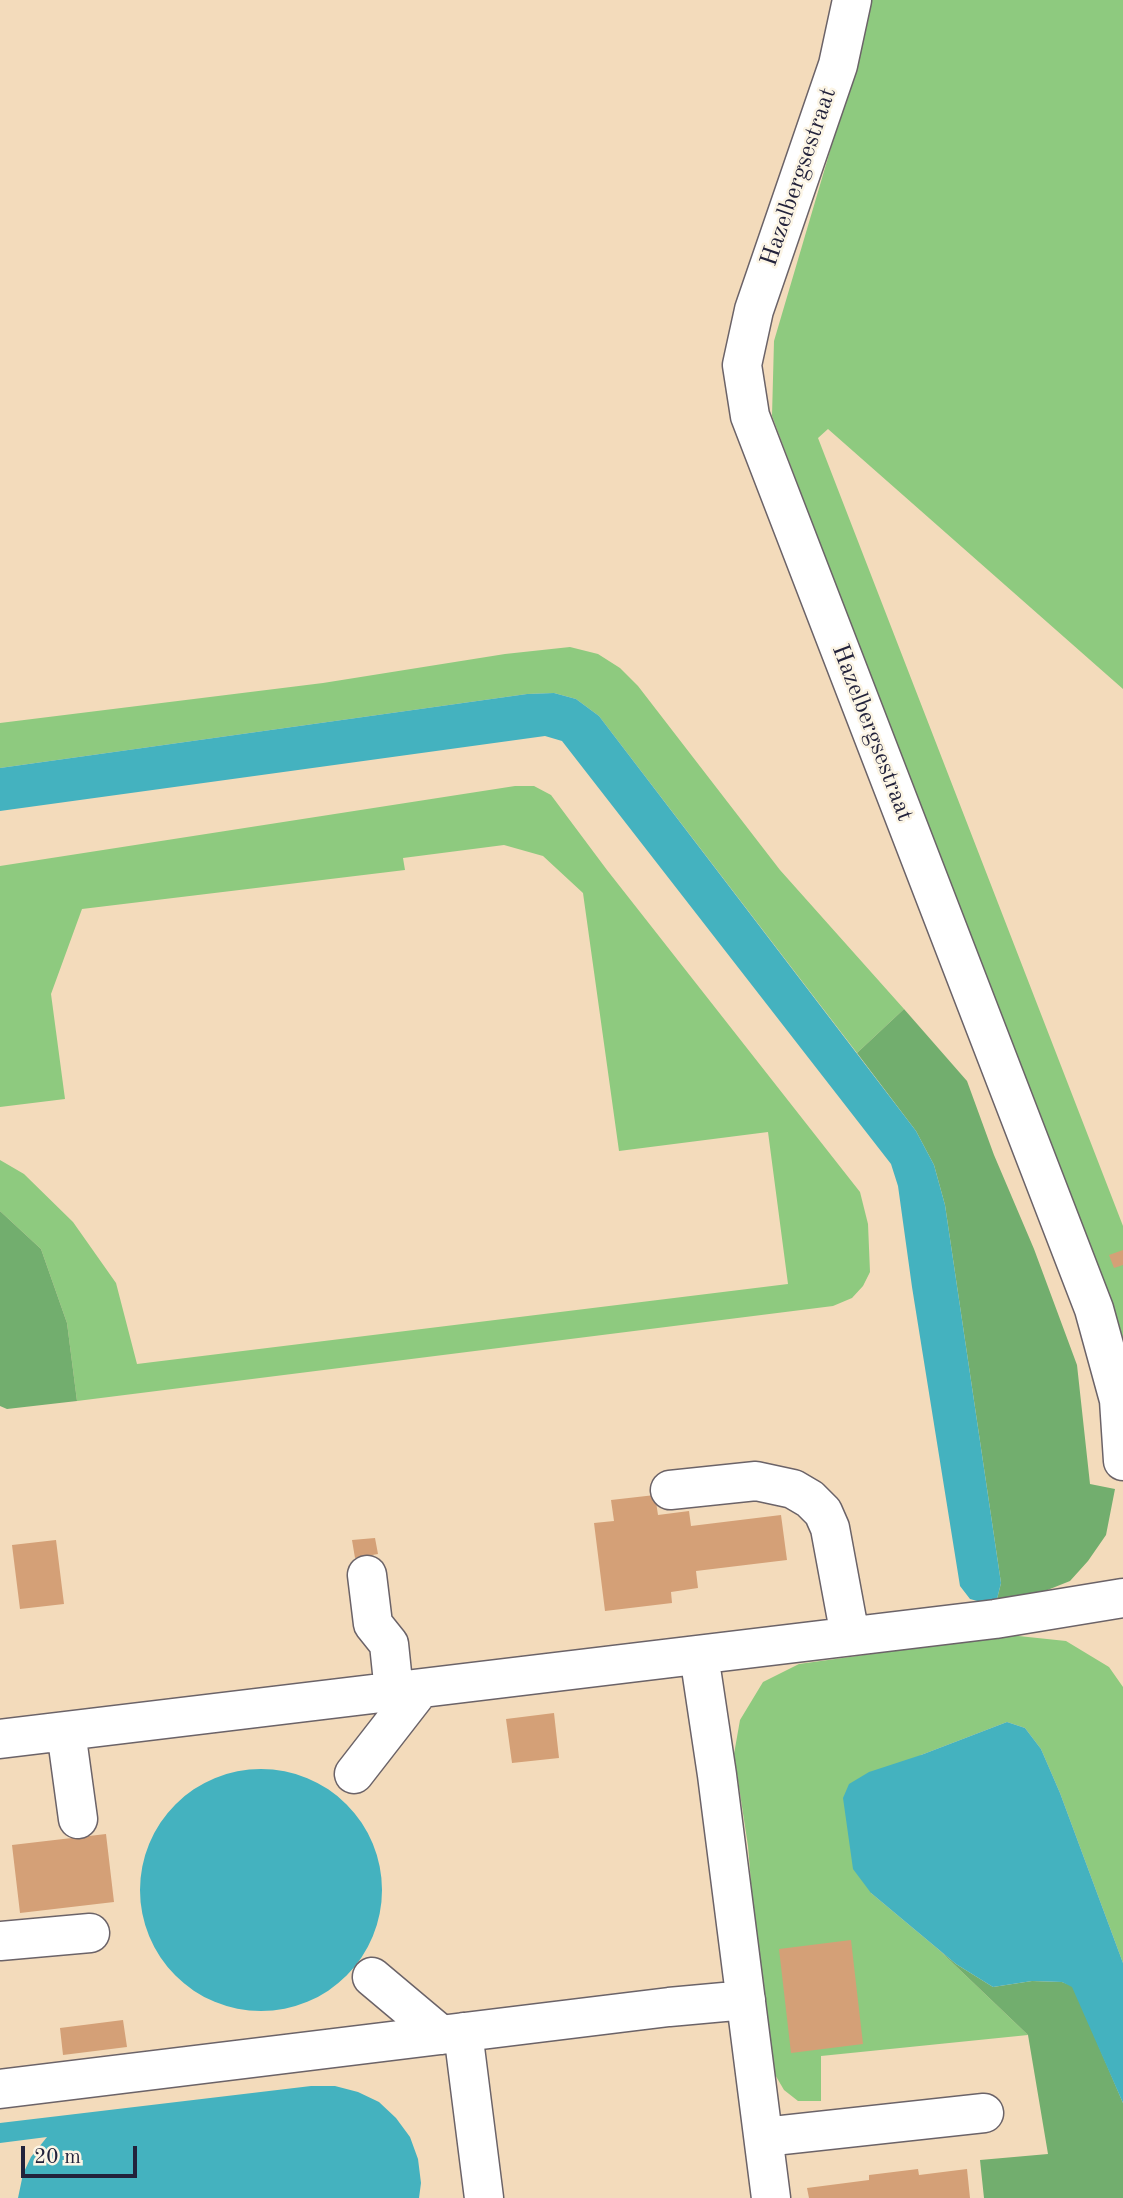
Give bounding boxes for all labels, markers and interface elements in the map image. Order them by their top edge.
street label: Hazelbergsestraat [755,84,843,270]
street label: Hazelbergsestraat [825,640,919,826]
scale bar [24,2132,140,2176]
text: 20 m [34,2147,81,2168]

